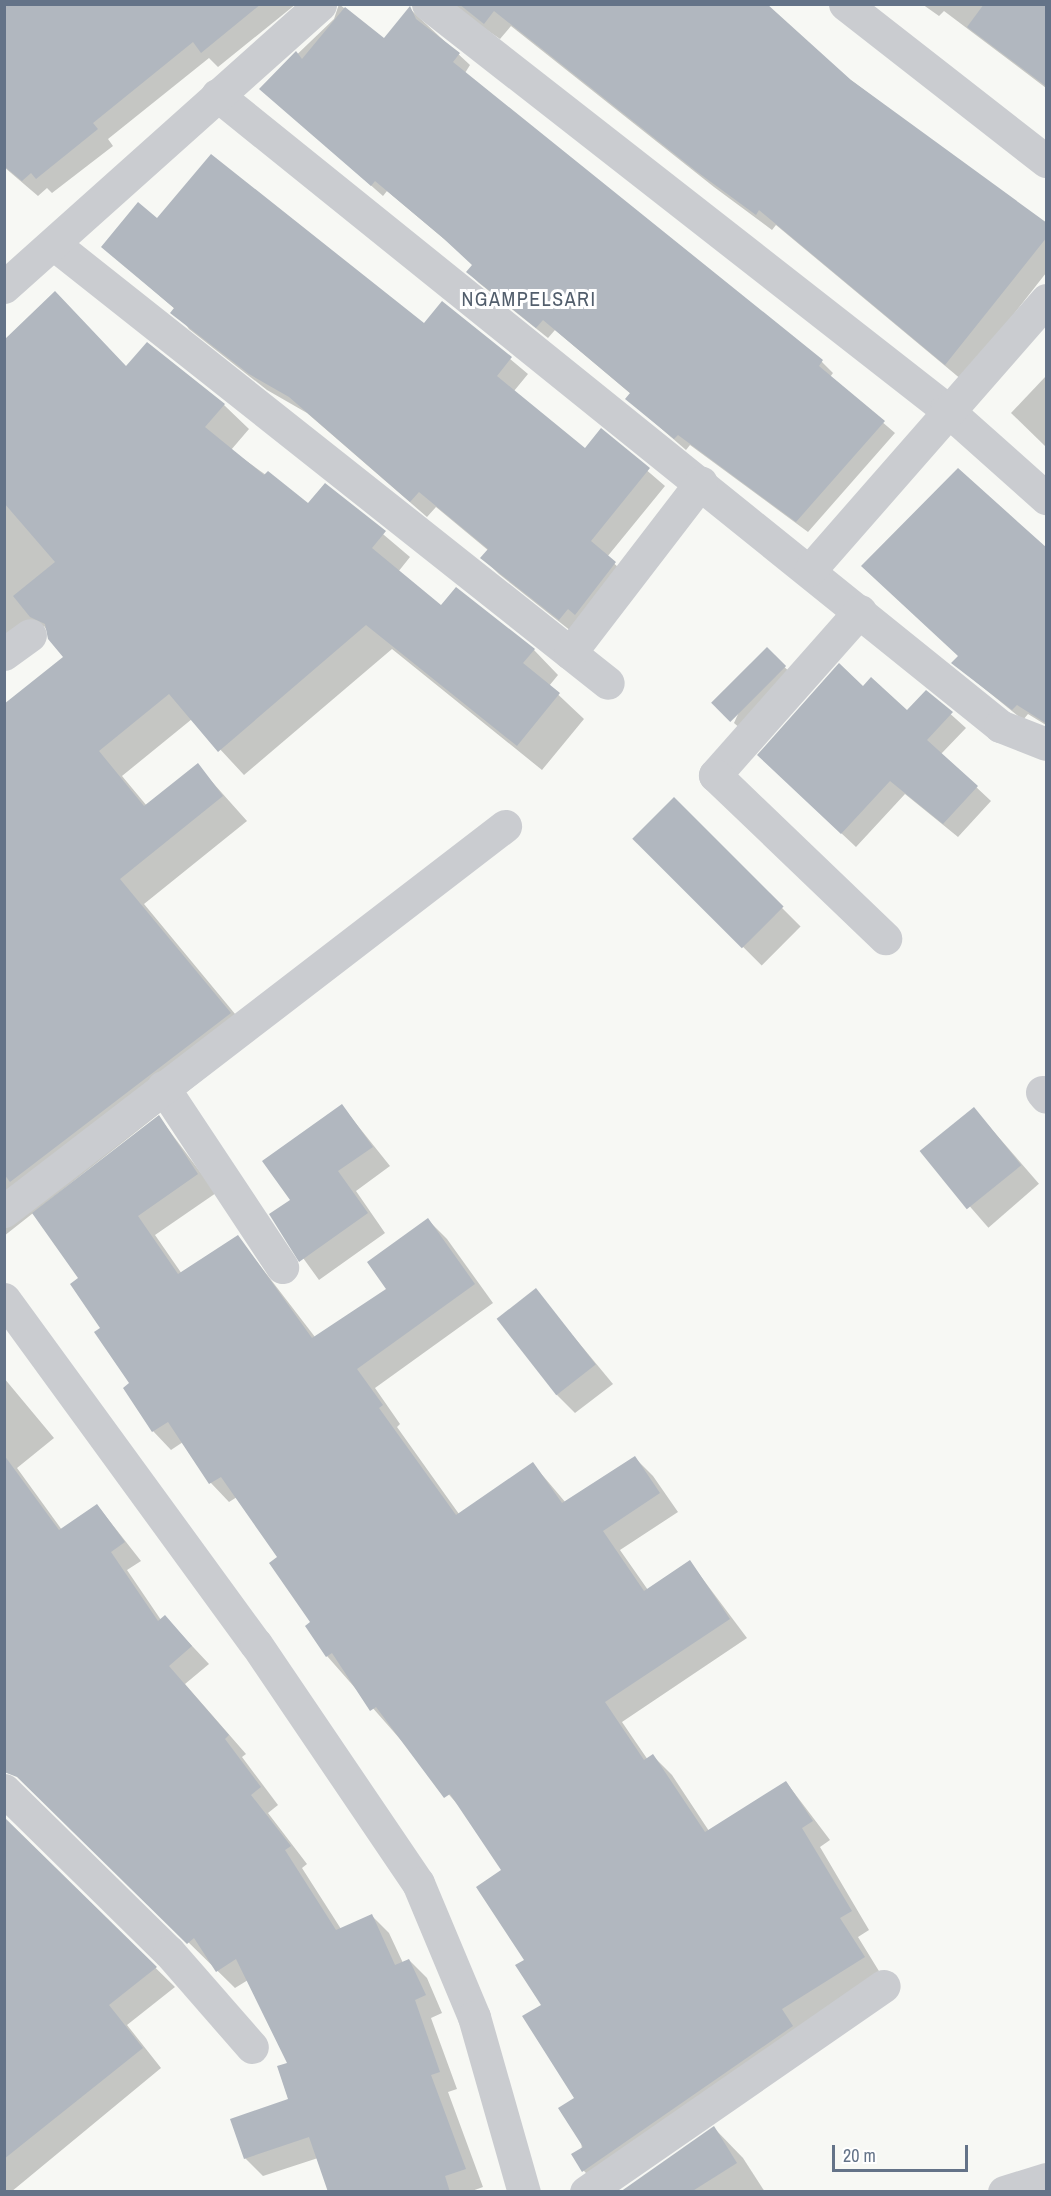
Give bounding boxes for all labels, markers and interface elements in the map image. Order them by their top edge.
district label: NGAMPELSARI [462,286,596,310]
scale bar [835,2133,972,2171]
text: 20 m [843,2143,876,2168]

